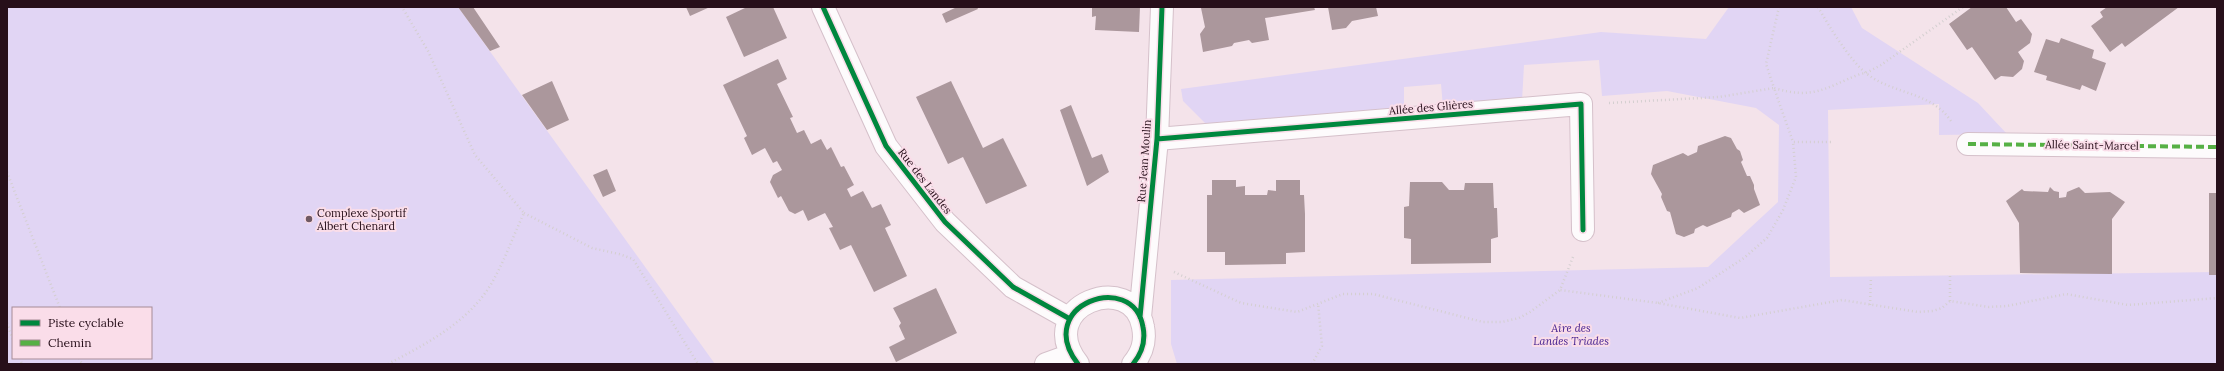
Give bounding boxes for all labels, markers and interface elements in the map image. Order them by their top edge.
street label: Allée des Glières [1387,96,1474,118]
street label: Rue Jean Moulin [1134,119,1154,203]
street label: Allée Saint-Marcel [2044,137,2139,153]
street label: Rue des Landes [895,145,955,217]
place label: Complexe Sportif Albert Chenard [316,206,407,233]
marker: Complexe Sportif Albert Chenard [304,214,314,224]
legend [12,307,152,359]
text: Piste cyclable [48,315,124,330]
park label: Aire des Landes Triades [1533,321,1609,348]
text: Chemin [48,335,91,350]

